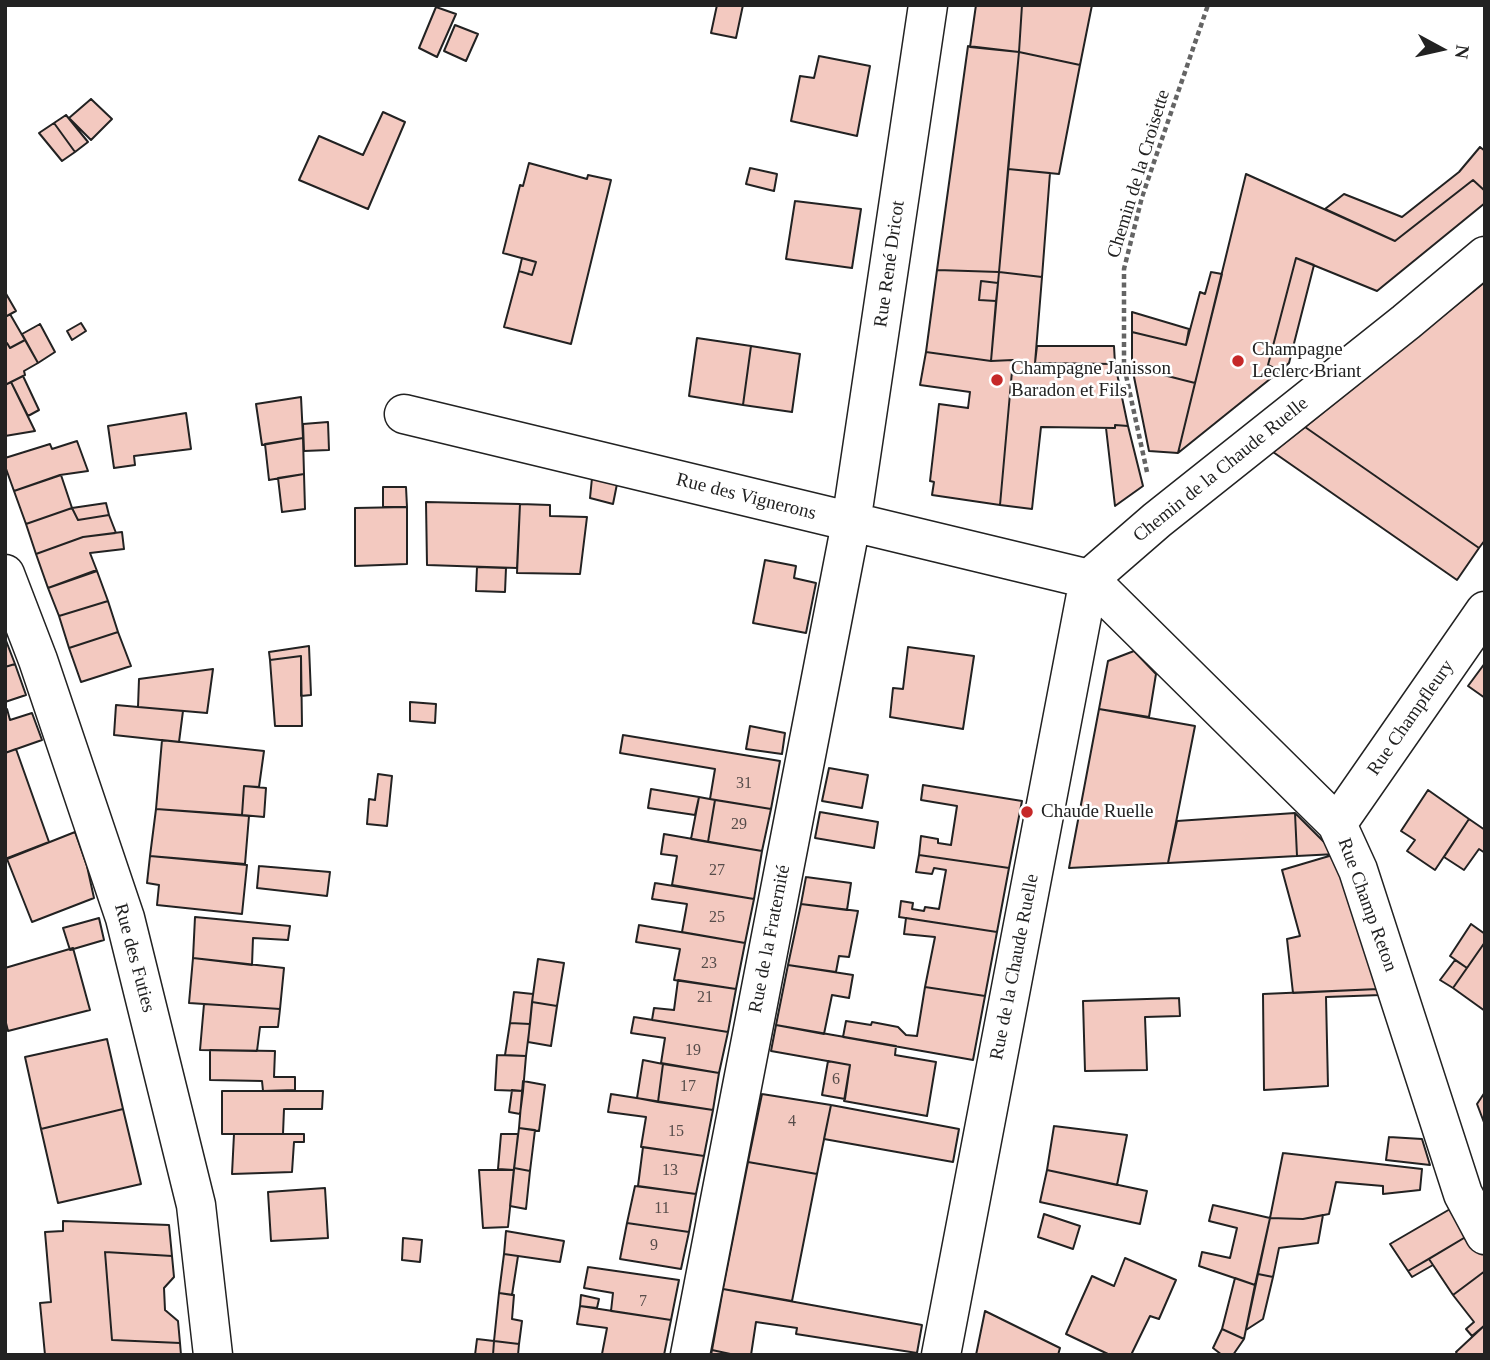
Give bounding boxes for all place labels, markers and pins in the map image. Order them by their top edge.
place label: Champagne Leclerc Briant [1252,339,1361,383]
marker: Champagne Leclerc Briant [1230,353,1246,369]
place label: Champagne Janisson Baradon et Fils [1011,358,1171,402]
marker: Champagne Janisson Baradon et Fils [989,372,1005,388]
place label: Chaude Ruelle [1041,801,1153,823]
marker: Chaude Ruelle [1019,804,1035,820]

